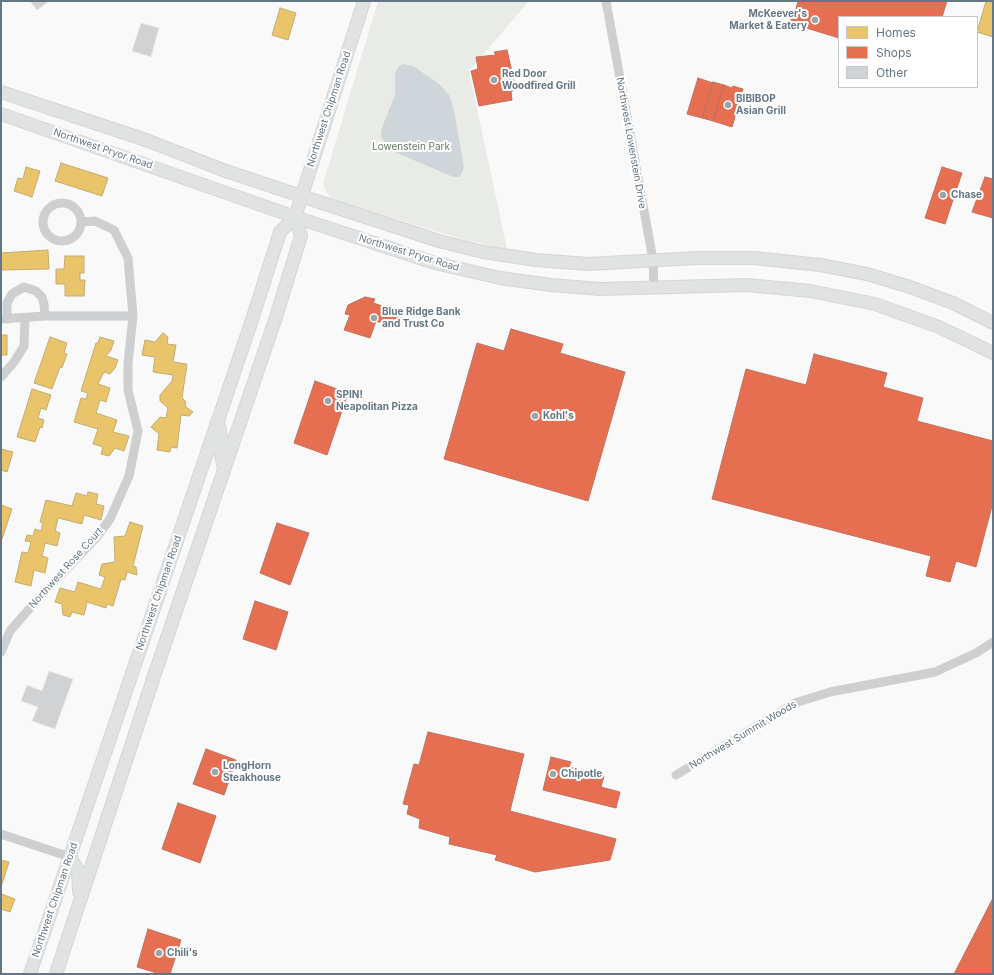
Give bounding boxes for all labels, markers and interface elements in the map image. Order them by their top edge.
place label: McKeever's Market & Eatery [729,8,807,32]
marker: McKeever's Market & Eatery [810,15,820,25]
legend [838,16,978,88]
text: Homes [876,25,916,40]
text: Shops [876,45,912,60]
street label: Northwest Chipman Road [305,50,353,168]
text: Other [876,65,908,80]
place label: Red Door Woodfired Grill [502,68,575,92]
marker: Red Door Woodfired Grill [489,75,499,85]
street label: Northwest Lowenstein Drive [614,76,648,210]
place label: BIBIBOP Asian Grill [736,93,786,116]
marker: BIBIBOP Asian Grill [723,100,733,110]
street label: Northwest Pryor Road [52,126,154,172]
park label: Lowenstein Park [372,141,450,153]
place label: Chase [951,189,982,201]
marker: Chase [938,190,948,200]
street label: Northwest Pryor Road [357,232,461,274]
place label: Blue Ridge Bank and Trust Co [382,306,461,330]
marker: Blue Ridge Bank and Trust Co [369,313,379,323]
place label: SPIN! Neapolitan Pizza [336,389,418,412]
marker: SPIN! Neapolitan Pizza [323,396,333,406]
place label: Kohl's [543,410,574,422]
marker: Kohl's [530,411,540,421]
street label: Northwest Rose Court [27,525,105,611]
street label: Northwest Chipman Road [134,534,184,652]
street label: Northwest Summit Woods [687,698,799,772]
place label: LongHorn Steakhouse [223,760,281,784]
marker: LongHorn Steakhouse [210,767,220,777]
place label: Chipotle [561,768,602,780]
marker: Chipotle [548,769,558,779]
street label: Northwest Chipman Road [30,841,80,959]
place label: Chili's [167,947,198,959]
marker: Chili's [154,948,164,958]

